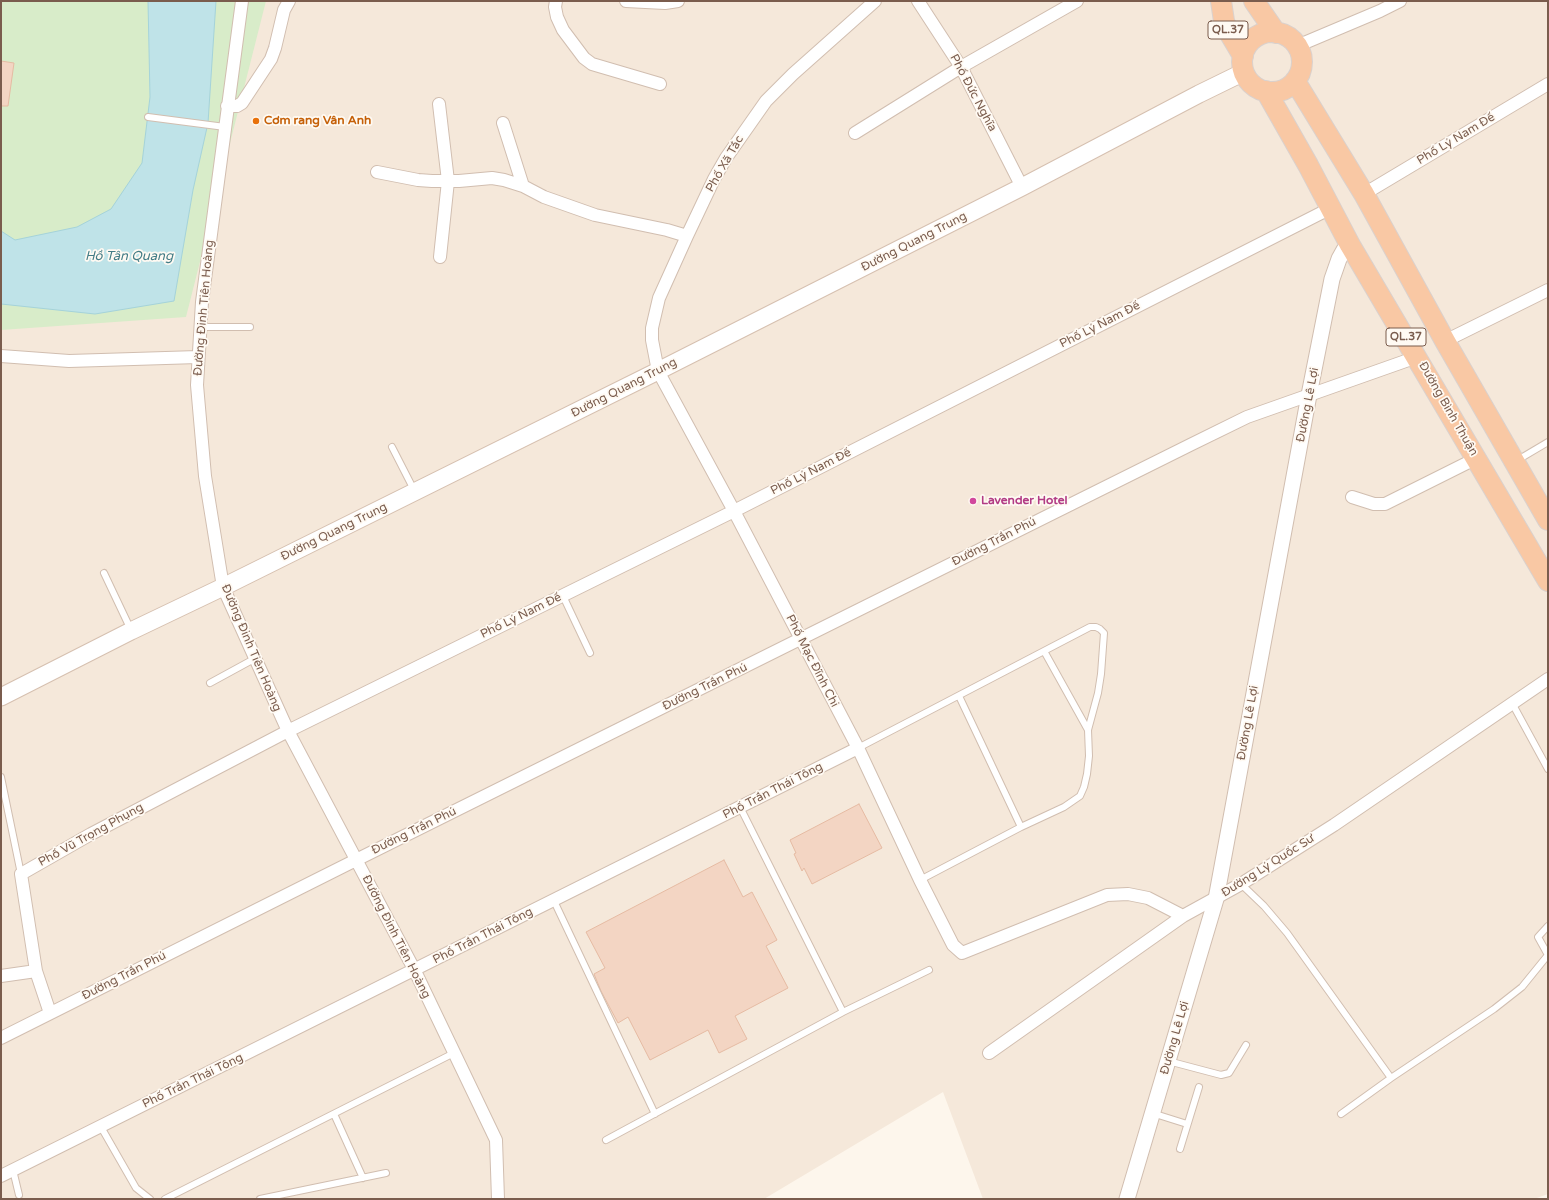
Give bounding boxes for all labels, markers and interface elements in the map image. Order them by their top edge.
road number: QL.37 [1208,21,1248,39]
street label: Phố Đức Nghĩa [947,52,999,134]
street label: Phố Lý Nam Đế [1414,110,1498,168]
place label: Cơm rang Vân Anh [264,114,371,128]
marker: Cơm rang Vân Anh [251,116,261,126]
street label: Phố Xã Tắc [703,133,747,195]
street label: Đường Quang Trung [859,209,969,275]
street label: Đường Đinh Tiên Hoàng [191,239,217,377]
water label: Hồ Tân Quang [85,249,173,265]
street label: Phố Lý Nam Đế [1057,299,1143,351]
road number: QL.37 [1386,328,1426,346]
street label: Đường Quang Trung [569,355,679,421]
street label: Đường Bình Thuận [1415,359,1481,459]
street label: Đường Lê Lợi [1294,366,1322,444]
street label: Phố Lý Nam Đế [768,446,854,498]
place label: Lavender Hotel [981,494,1067,508]
marker: Lavender Hotel [968,496,978,506]
street label: Đường Quang Trung [278,500,390,564]
street label: Đường Trần Phú [949,515,1039,569]
street label: Đường Đinh Tiên Hoàng [218,582,284,714]
street label: Phố Lý Nam Đế [478,590,564,642]
street label: Phố Mạc Đĩnh Chi [782,612,842,710]
street label: Đường Trần Phú [660,660,750,714]
street label: Đường Lê Lợi [1234,684,1262,762]
street label: Phố Trần Thái Tông [721,760,825,822]
street label: Phố Vũ Trọng Phụng [36,800,146,870]
street label: Đường Trần Phú [369,804,459,858]
street label: Đường Lý Quốc Sư [1219,832,1317,900]
street label: Đường Đinh Tiên Hoàng [359,873,433,1001]
street label: Phố Trần Thái Tông [431,905,535,967]
street label: Đường Trần Phú [79,949,169,1003]
street label: Đường Lê Lợi [1158,1000,1192,1076]
street label: Phố Trần Thái Tông [140,1050,246,1112]

